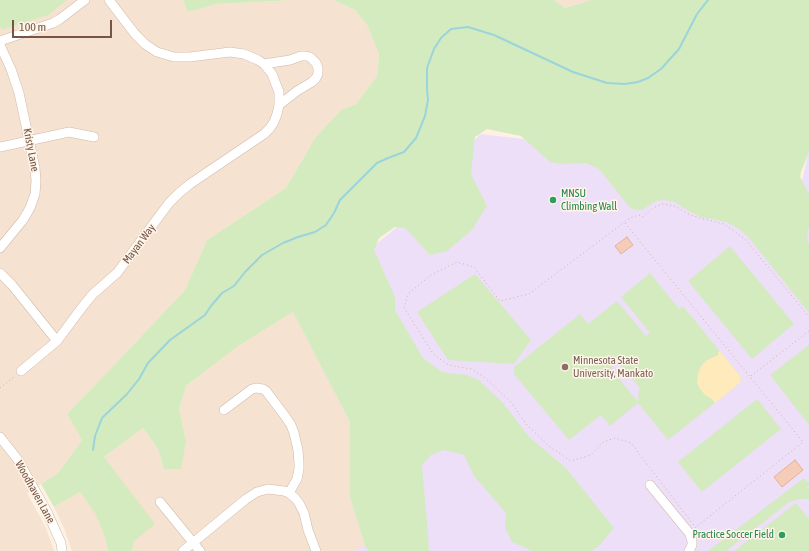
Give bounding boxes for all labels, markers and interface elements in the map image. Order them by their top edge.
scale bar [14,12,114,38]
text: 100 m [19,20,46,34]
street label: Kristy Lane [20,127,42,173]
place label: MNSU Climbing Wall [561,187,617,213]
marker: MNSU Climbing Wall [548,195,558,205]
street label: Mayan Way [120,222,158,266]
place label: Minnesota State University, Mankato [573,354,653,380]
marker: Minnesota State University, Mankato [560,362,570,372]
street label: Woodhaven Lane [12,458,58,526]
place label: Practice Soccer Field [692,528,774,542]
marker: Practice Soccer Field [777,530,787,540]

